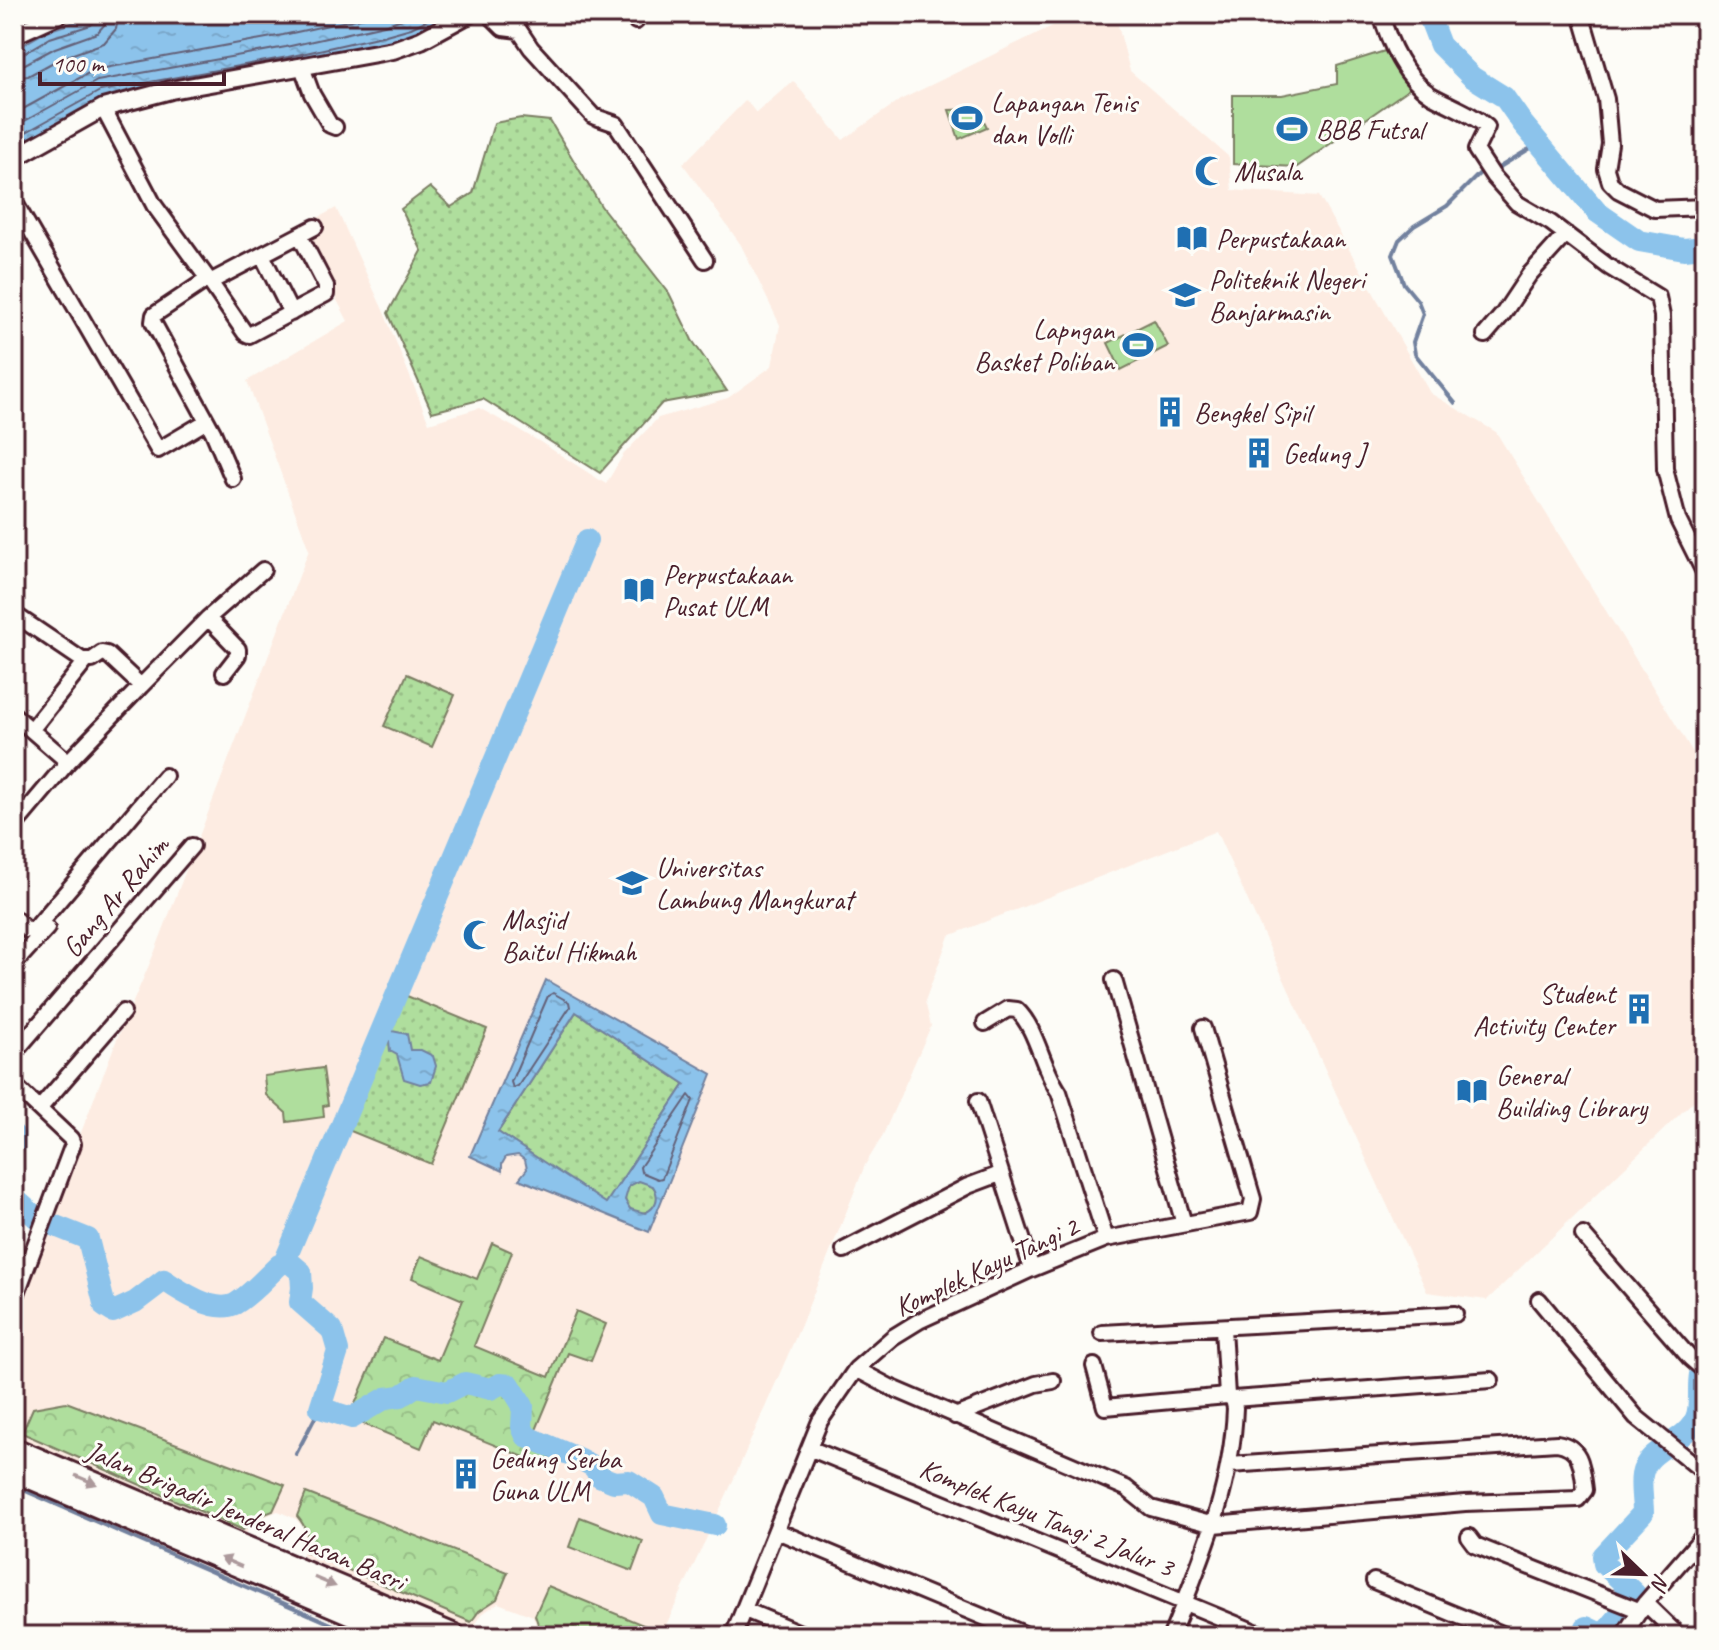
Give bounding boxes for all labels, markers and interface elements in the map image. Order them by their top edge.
scale bar [40,36,224,86]
text: 100 m [52,49,106,79]
place label: Lapangan Tenis dan Volli [991,85,1140,152]
sports icon: Lapangan Tenis dan Volli [950,101,984,135]
sports icon: BBB Futsal [1275,112,1309,146]
place label: BBB Futsal [1316,112,1429,147]
mosque icon: Musala [1193,154,1227,188]
place label: Musala [1234,154,1304,189]
library icon: Perpustakaan [1175,221,1209,255]
place label: Perpustakaan [1216,221,1347,256]
place label: Politeknik Negeri Banjarmasin [1209,262,1369,329]
school or university icon: Politeknik Negeri Banjarmasin [1168,278,1202,312]
place label: Lapngan Basket Poliban [974,312,1115,379]
sports icon: Lapngan Basket Poliban [1121,328,1155,362]
building icon: Bengkel Sipil [1153,395,1187,429]
place label: Bengkel Sipil [1194,395,1316,430]
building icon: Gedung J [1242,436,1276,470]
place label: Gedung J [1283,436,1369,471]
place label: Perpustakaan Pusat ULM [663,557,794,624]
library icon: Perpustakaan Pusat ULM [622,573,656,607]
street label: Gang Ar Rahim [54,827,178,964]
place label: Universitas Lambung Mangkurat [656,850,857,917]
school or university icon: Universitas Lambung Mangkurat [615,866,649,900]
place label: Masjid Baitul Hikmah [502,902,638,969]
mosque icon: Masjid Baitul Hikmah [461,918,495,952]
place label: Student Activity Center [1473,976,1618,1043]
building icon: Student Activity Center [1622,992,1656,1026]
place label: General Building Library [1496,1058,1649,1125]
library icon: General Building Library [1455,1074,1489,1108]
street label: Komplek Kayu Tangi 2 [889,1208,1086,1324]
street label: Jalan Brigadir Jenderal Hasan Basri [79,1432,414,1600]
place label: Gedung Serba Guna ULM [490,1441,622,1508]
street label: Komplek Kayu Tangi 2 Jalur 3 [915,1451,1181,1585]
building icon: Gedung Serba Guna ULM [449,1457,483,1491]
one-way arrow [74,1474,98,1487]
north arrow [1603,1534,1683,1614]
one-way arrow [219,1556,242,1569]
text: N [1644,1570,1676,1596]
one-way arrow [313,1576,337,1589]

